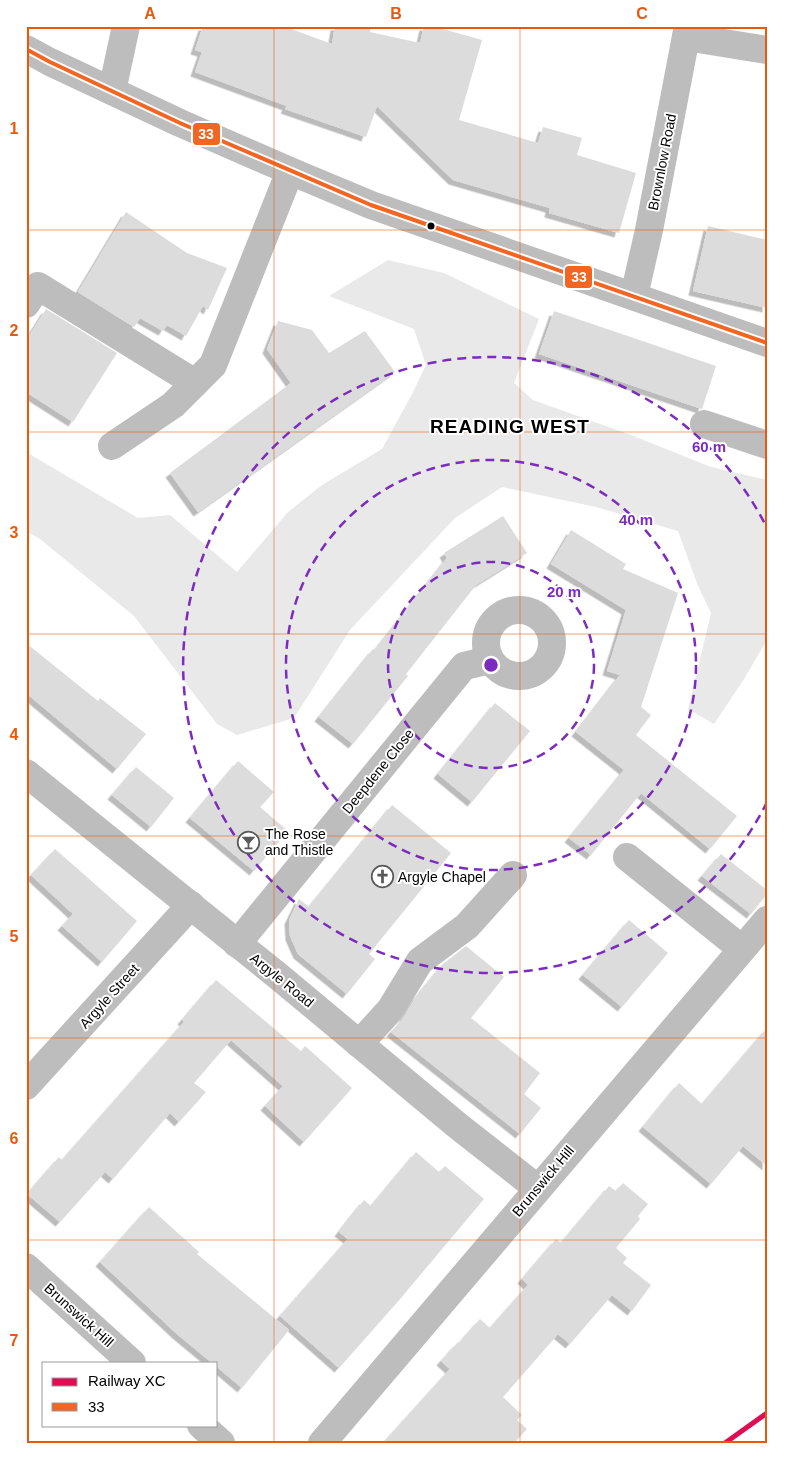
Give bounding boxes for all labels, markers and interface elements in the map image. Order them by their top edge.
text: A [144,5,156,22]
text: B [390,5,402,22]
text: C [636,5,648,22]
street label: Brownlow Road [645,112,679,212]
text: 1 [10,120,19,137]
line badge: 33 [192,122,221,146]
text: 33 [198,126,214,142]
unlabelled marker [426,221,436,231]
line badge: 33 [564,265,593,289]
text: 33 [571,269,587,285]
text: 2 [10,322,19,339]
district label: READING WEST [430,416,590,437]
text: 60 m [692,438,726,455]
text: 40 m [619,511,653,528]
text: 3 [10,524,19,541]
text: 20 m [547,583,581,600]
centre of rings [482,656,500,674]
street label: Deepdene Close [339,725,417,817]
text: 4 [10,726,19,743]
place label: The Rose and Thistle [265,826,333,858]
bar icon: The Rose and Thistle [237,830,261,854]
church icon: Argyle Chapel [370,865,394,889]
place label: Argyle Chapel [398,869,486,885]
text: 5 [10,928,19,945]
street label: Argyle Road [247,950,317,1010]
street label: Argyle Street [76,961,142,1031]
text: 6 [10,1130,19,1147]
street label: Brunswick Hill [509,1142,577,1220]
street label: Brunswick Hill [41,1280,117,1350]
text: 7 [10,1332,19,1349]
legend [42,1362,218,1426]
text: Railway XC [88,1372,166,1389]
text: 33 [88,1398,105,1415]

